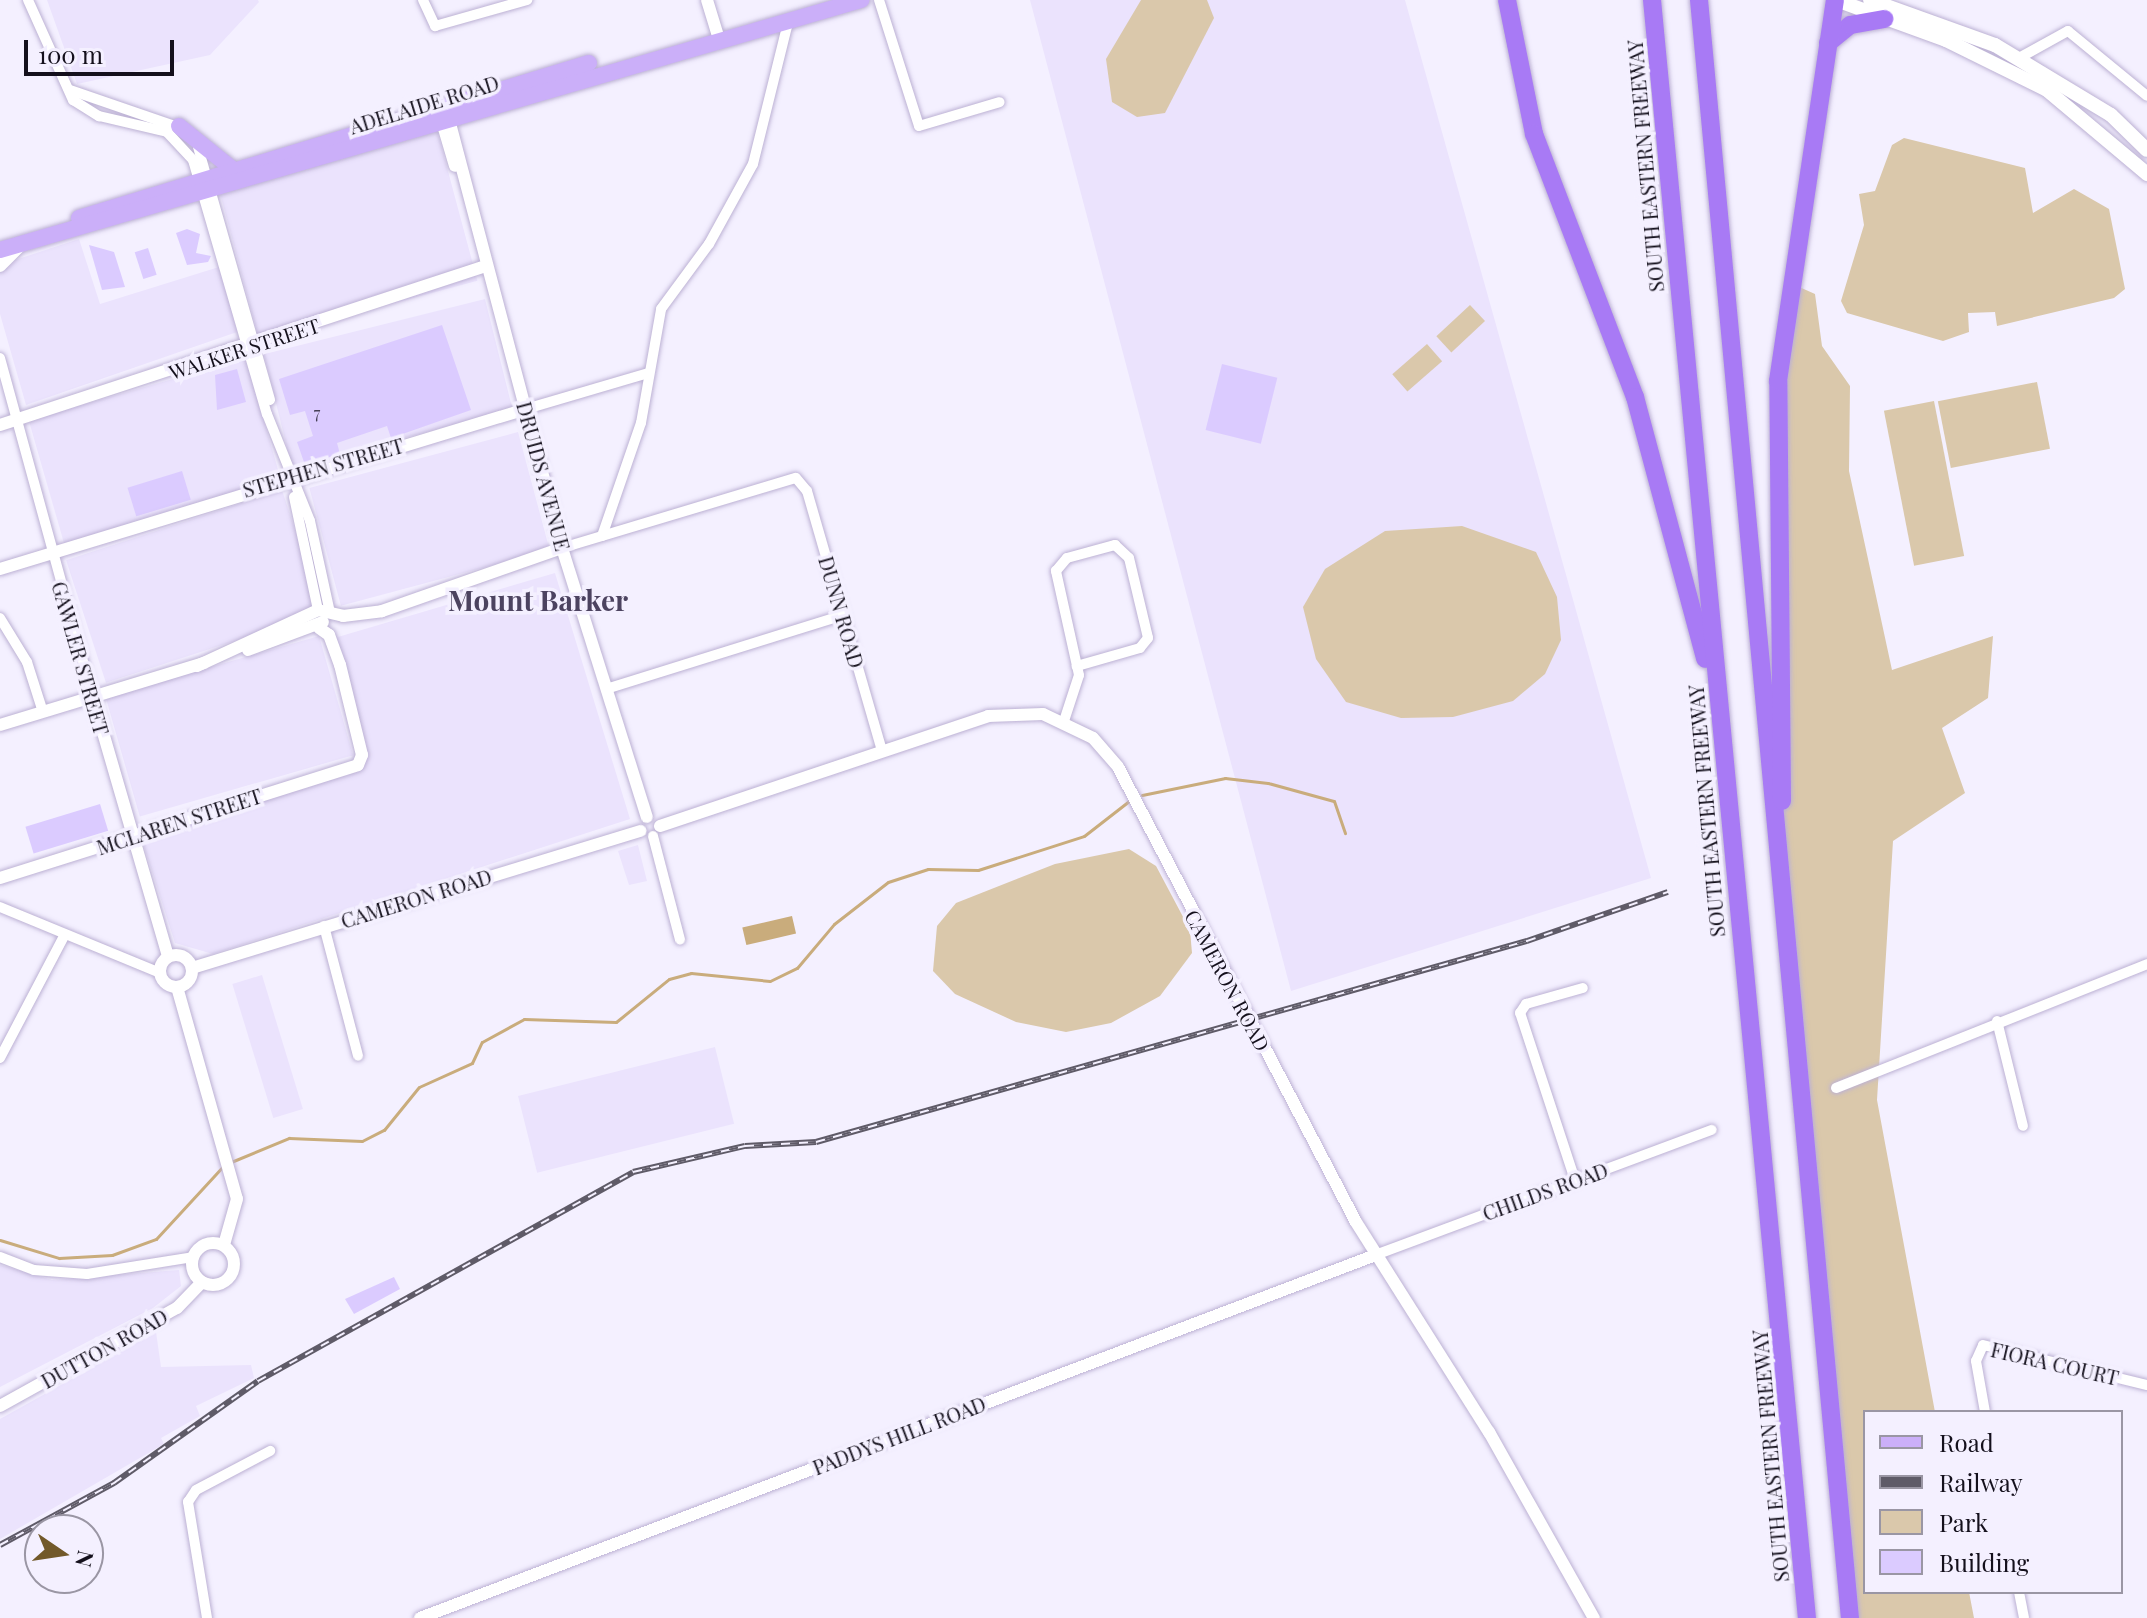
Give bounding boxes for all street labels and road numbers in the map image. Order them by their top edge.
street label: SOUTH EASTERN FREEWAY [1622,39,1668,293]
street label: ADELAIDE ROAD [346,70,502,138]
street label: WALKER STREET [166,312,322,384]
street label: DRUIDS AVENUE [512,398,576,554]
street label: STEPHEN STREET [240,433,406,501]
street label: DUNN ROAD [815,553,869,671]
street label: GAWLER STREET [48,578,114,738]
street label: SOUTH EASTERN FREEWAY [1683,684,1729,938]
street label: MCLAREN STREET [93,783,265,859]
street label: CAMERON ROAD [338,864,494,932]
street label: CAMERON ROAD [1181,905,1275,1055]
street label: CHILDS ROAD [1479,1157,1611,1225]
street label: DUTTON ROAD [37,1303,171,1393]
street label: SOUTH EASTERN FREEWAY [1747,1329,1793,1583]
street label: FIORA COURT [1989,1337,2121,1389]
street label: PADDYS HILL ROAD [809,1391,989,1479]

